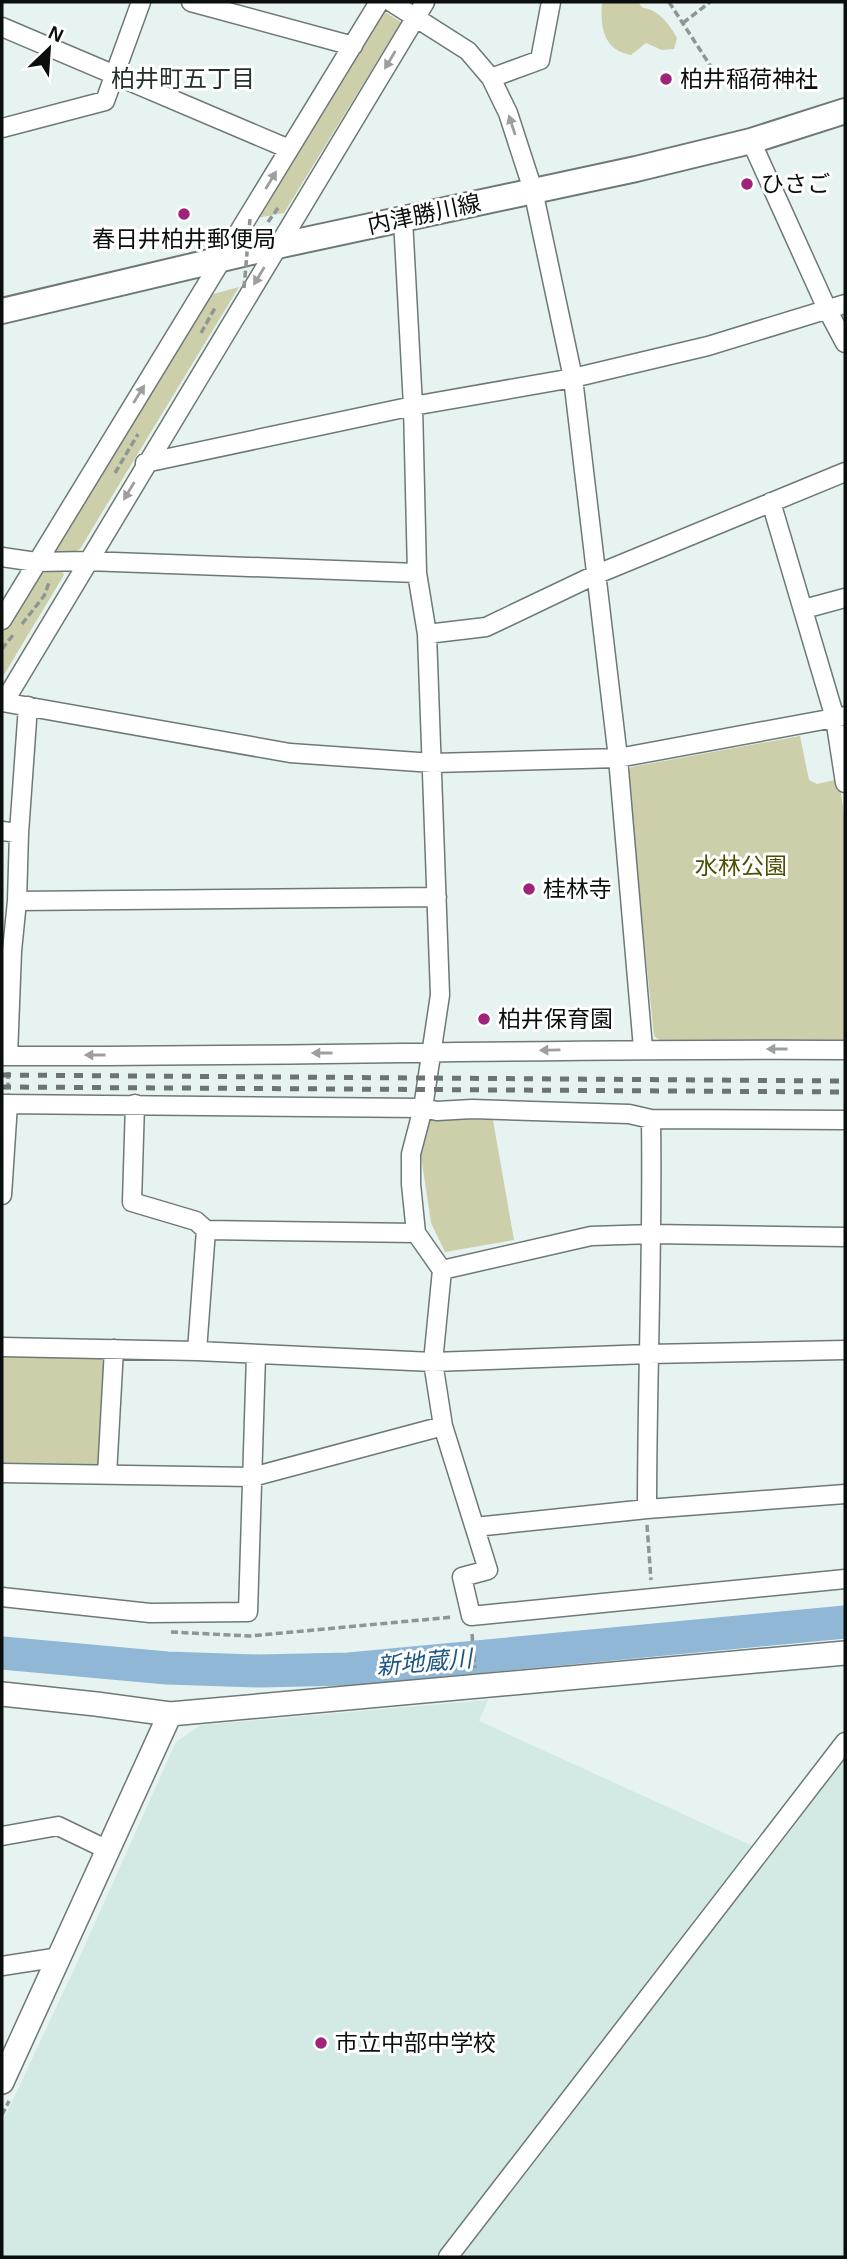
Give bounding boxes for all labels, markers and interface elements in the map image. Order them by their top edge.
north arrow [14,14,84,84]
text: N [45,22,67,46]
one-way arrow [383,51,396,70]
district label: 柏井町五丁目 [111,65,255,92]
place label: 柏井稲荷神社 [680,66,818,92]
marker: 柏井稲荷神社 [658,71,674,87]
one-way arrow [506,114,516,135]
one-way arrow [264,170,277,189]
place label: ひさご [761,171,830,197]
marker: ひさご [739,176,755,192]
street label: 内津勝川線 [365,189,483,239]
marker: 春日井柏井郵便局 [176,206,192,222]
place label: 春日井柏井郵便局 [92,226,276,252]
one-way arrow [253,266,266,285]
one-way arrow [133,385,146,404]
one-way arrow [122,482,135,501]
park label: 水林公園 [695,853,787,879]
place label: 桂林寺 [543,876,612,902]
marker: 桂林寺 [521,881,537,897]
place label: 柏井保育園 [498,1006,613,1032]
marker: 柏井保育園 [476,1011,492,1027]
one-way arrow [766,1043,788,1055]
one-way arrow [538,1044,560,1056]
one-way arrow [311,1048,333,1059]
one-way arrow [83,1049,105,1061]
water label: 新地蔵川 [375,1644,476,1680]
place label: 市立中部中学校 [335,2030,496,2056]
marker: 市立中部中学校 [313,2035,329,2051]

